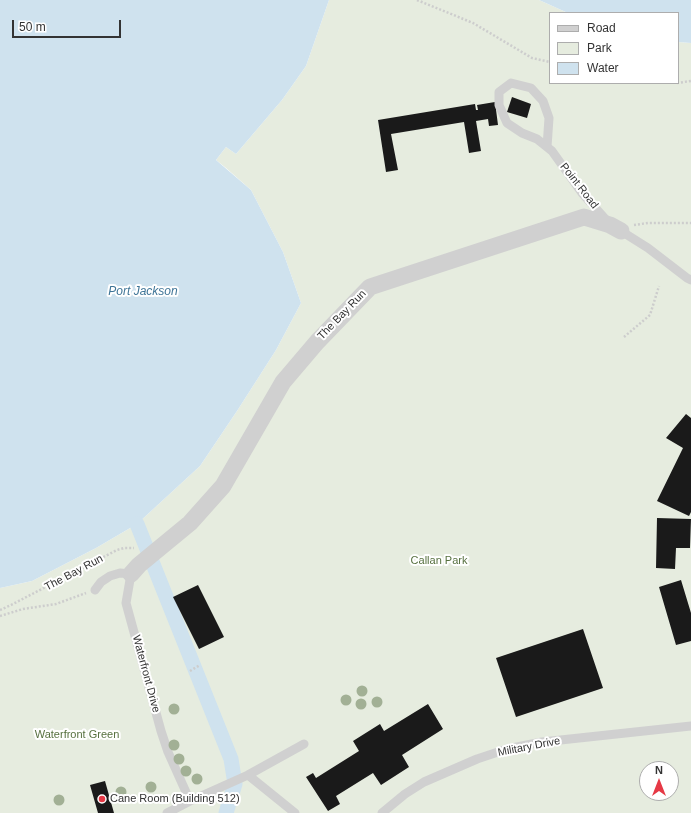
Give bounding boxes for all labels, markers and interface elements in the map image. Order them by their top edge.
scale bar [14,12,123,38]
legend [549,12,679,84]
text: 50 m [19,20,46,34]
text: Road [587,21,616,35]
text: Park [587,41,612,55]
text: Water [587,61,619,75]
street label: Point Road [557,160,601,212]
water label: Port Jackson [108,285,178,299]
street label: The Bay Run [315,287,369,343]
street label: The Bay Run [43,552,105,594]
park label: Callan Park [411,554,467,568]
street label: Waterfront Drive [129,634,163,714]
park label: Waterfront Green [35,728,119,742]
street label: Military Drive [497,734,561,760]
north arrow [639,761,679,801]
text: N [655,764,663,776]
place label: Cane Room (Building 512) [110,792,240,806]
marker: Cane Room (Building 512) [97,794,107,804]

